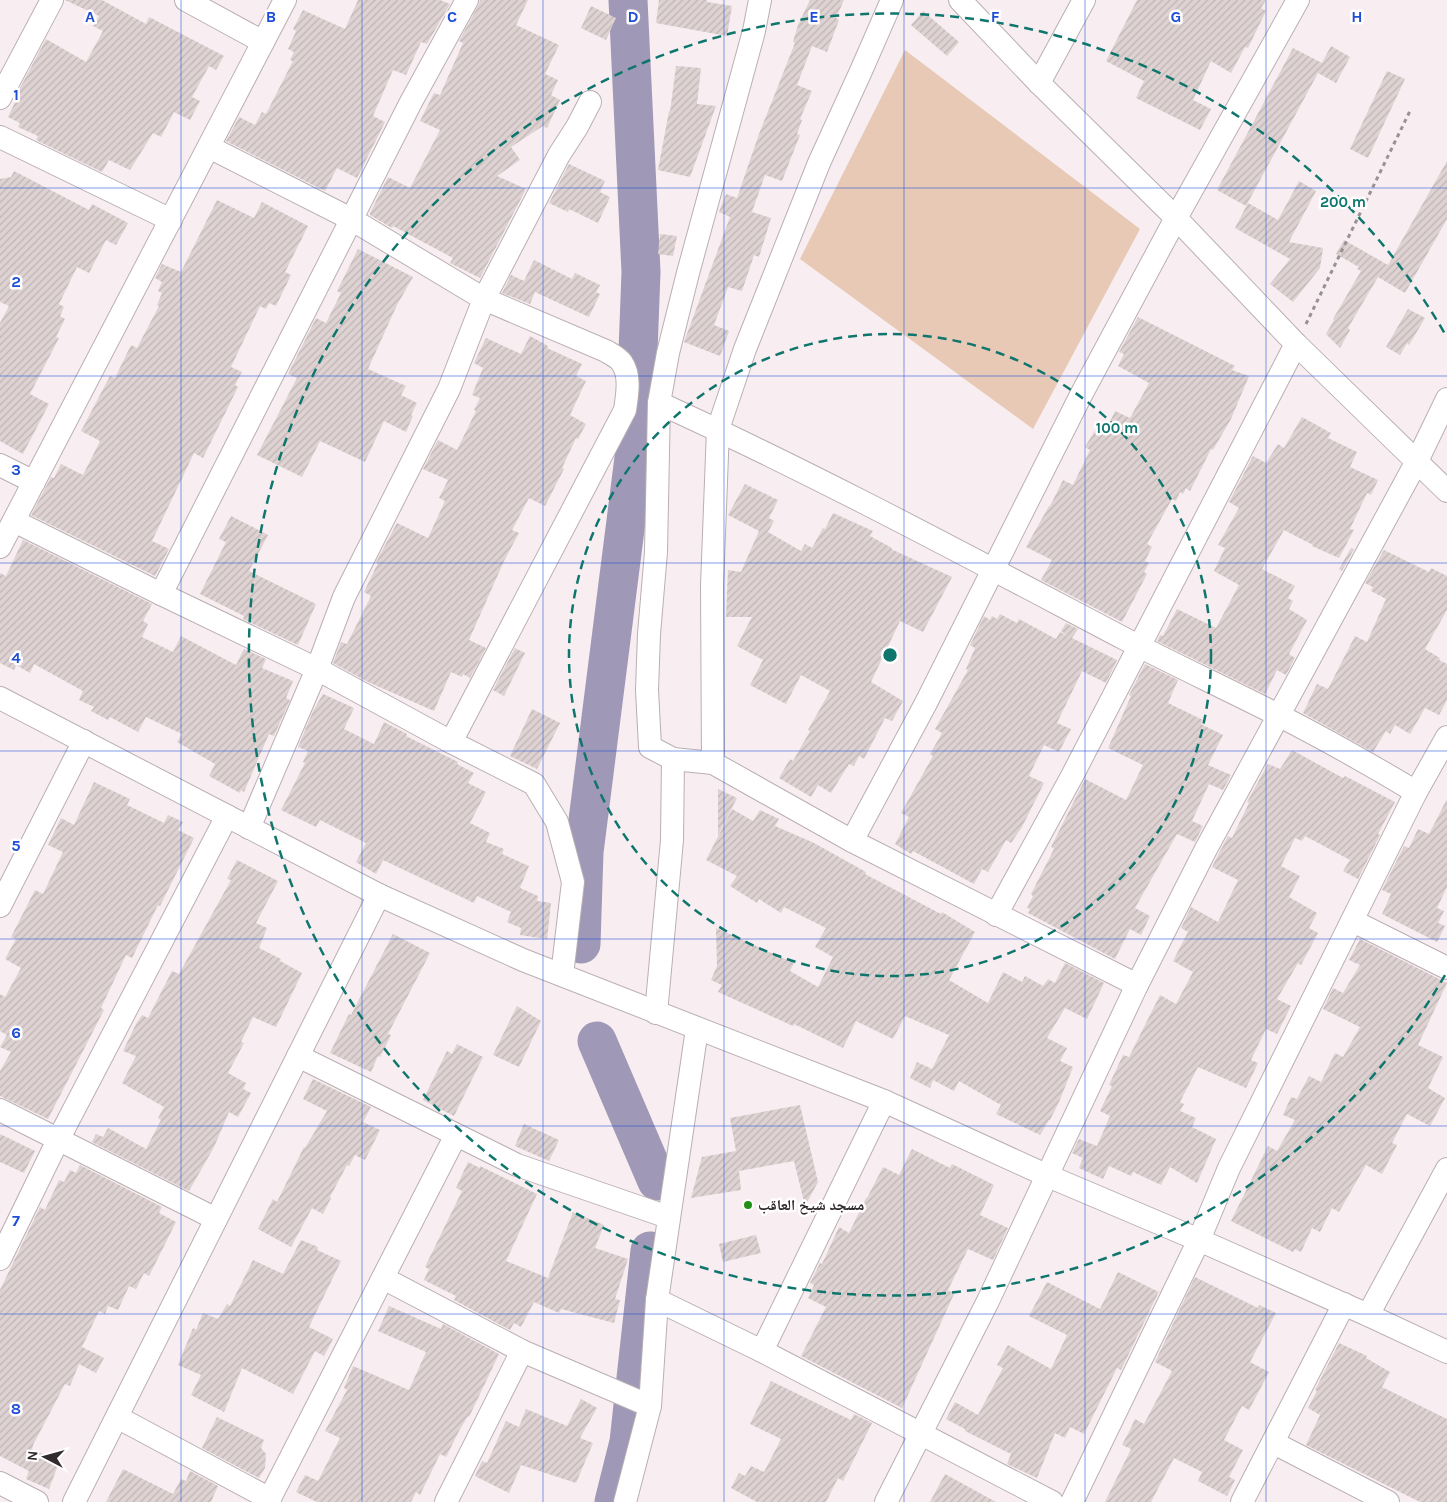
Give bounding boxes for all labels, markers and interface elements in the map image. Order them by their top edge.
text: A [85,7,95,26]
text: B [266,7,276,26]
text: C [447,7,457,26]
text: D [628,7,639,26]
text: E [809,7,819,26]
text: F [991,7,1000,26]
text: G [1171,7,1181,26]
text: H [1351,7,1363,26]
text: 1 [13,85,19,104]
text: 200 m [1320,193,1366,211]
text: 2 [11,272,21,291]
text: 100 m [1096,419,1138,437]
text: 3 [11,460,21,479]
centre of rings [881,646,899,664]
text: 4 [11,648,21,667]
text: 5 [11,836,21,855]
text: 6 [11,1023,21,1042]
place label: مسجد شيخ العاقب [758,1196,864,1215]
marker: مسجد شيخ العاقب [742,1199,754,1211]
text: 7 [12,1211,20,1230]
text: 8 [11,1399,21,1418]
north arrow [20,1432,70,1482]
text: N [24,1450,42,1462]

